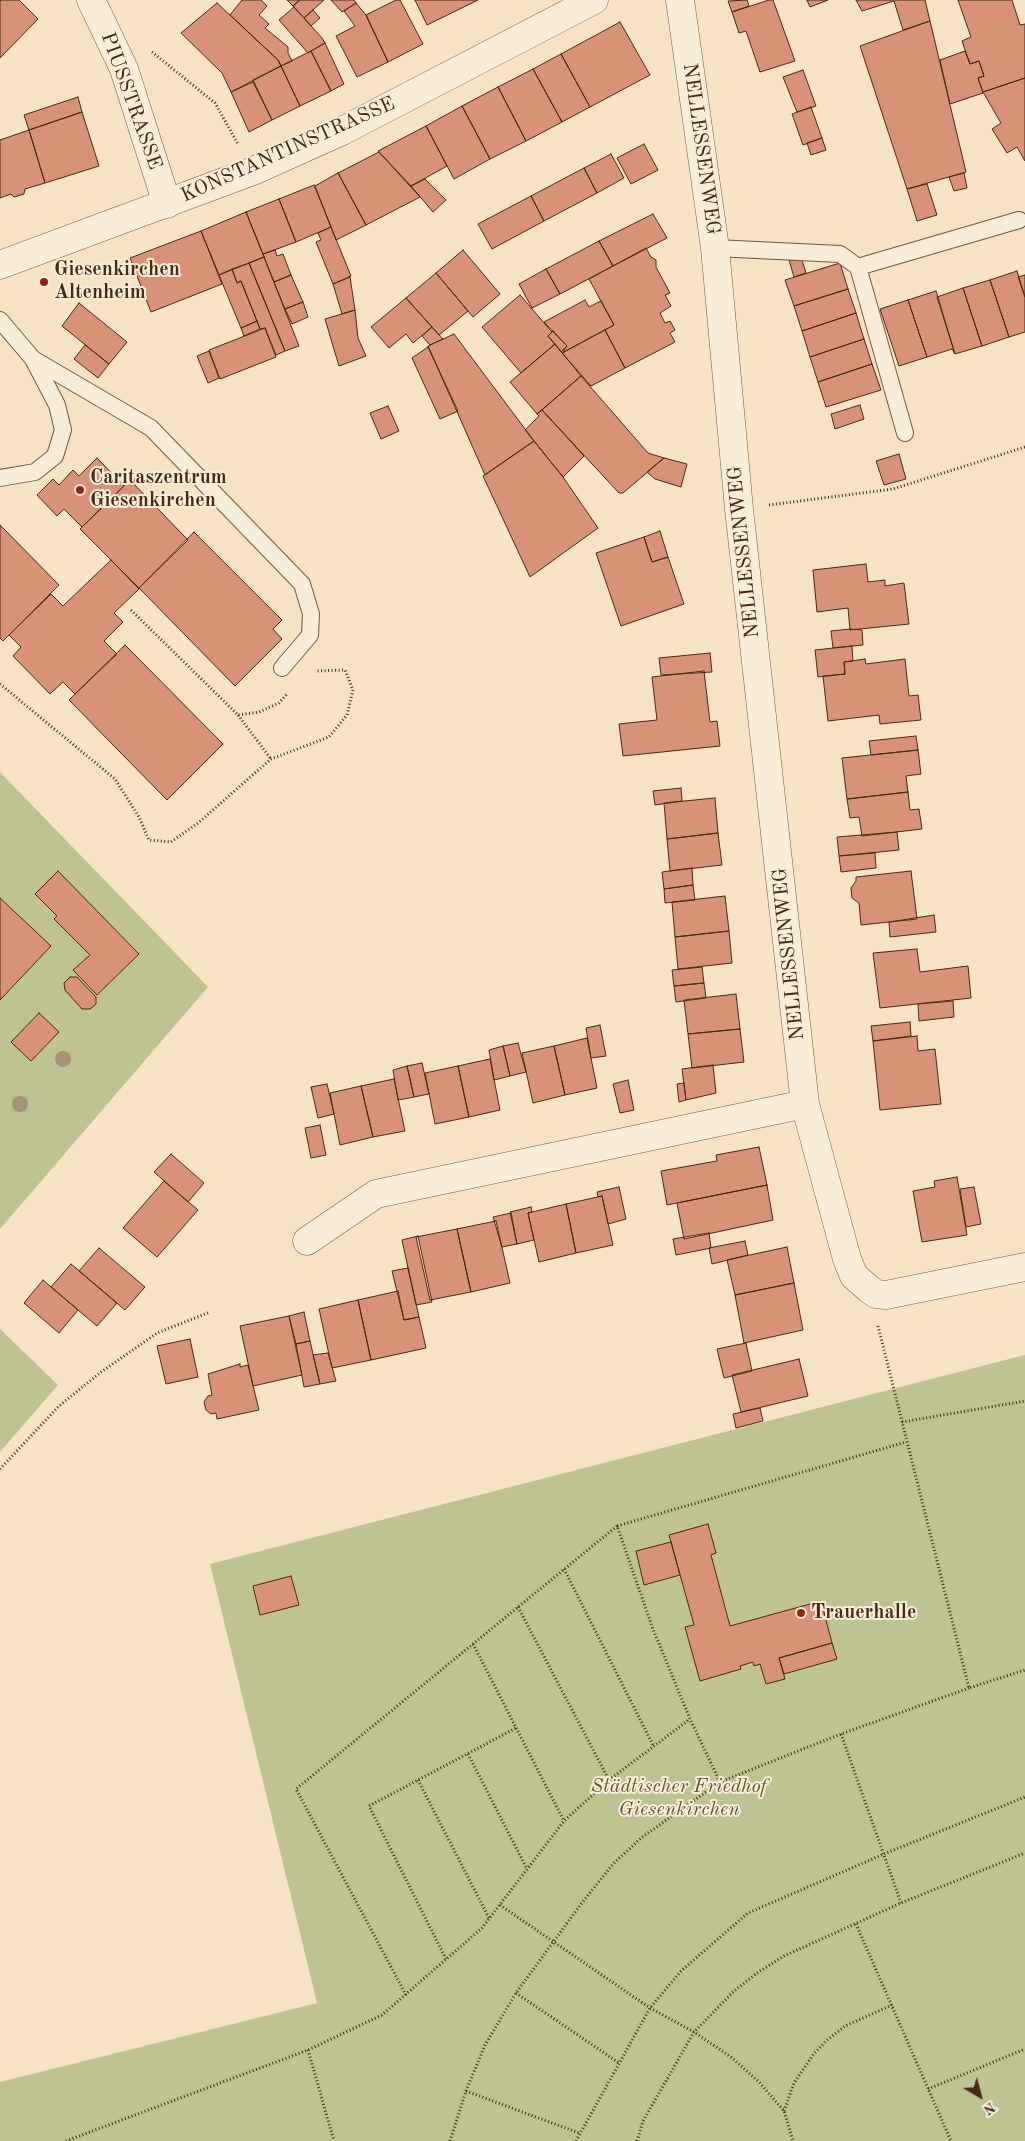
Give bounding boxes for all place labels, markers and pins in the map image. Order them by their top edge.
place label: Giesenkirchen Altenheim [54,258,180,305]
marker: Giesenkirchen Altenheim [38,276,50,288]
place label: Caritaszentrum Giesenkirchen [90,466,227,513]
marker: Caritaszentrum Giesenkirchen [74,484,86,496]
place label: Trauerhalle [811,1601,916,1625]
marker: Trauerhalle [795,1607,807,1619]

